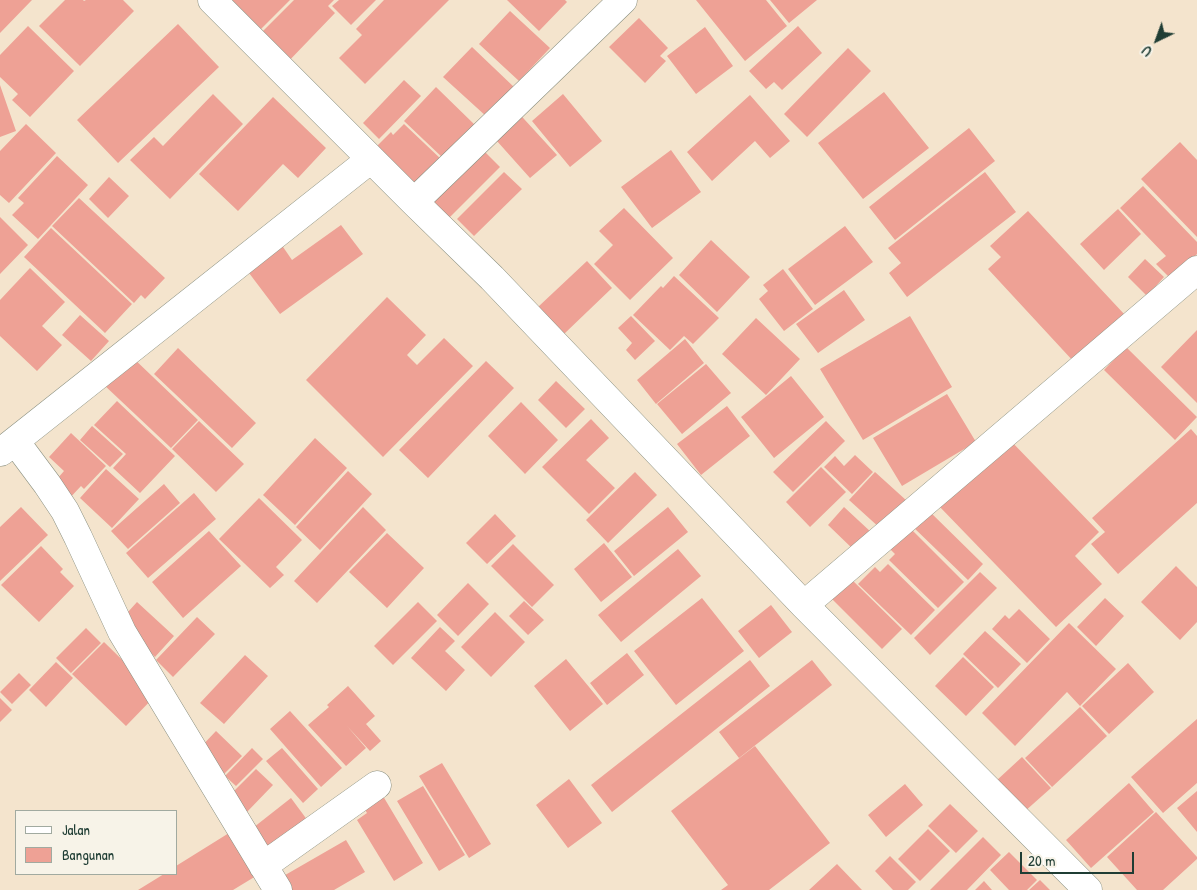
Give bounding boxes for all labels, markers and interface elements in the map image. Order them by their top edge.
north arrow [1132,15,1182,65]
text: U [1137,42,1156,61]
legend [15,810,178,875]
text: Jalan [62,819,90,840]
scale bar [1022,842,1136,874]
text: Bangunan [62,844,114,865]
text: 20 m [1028,850,1055,871]

